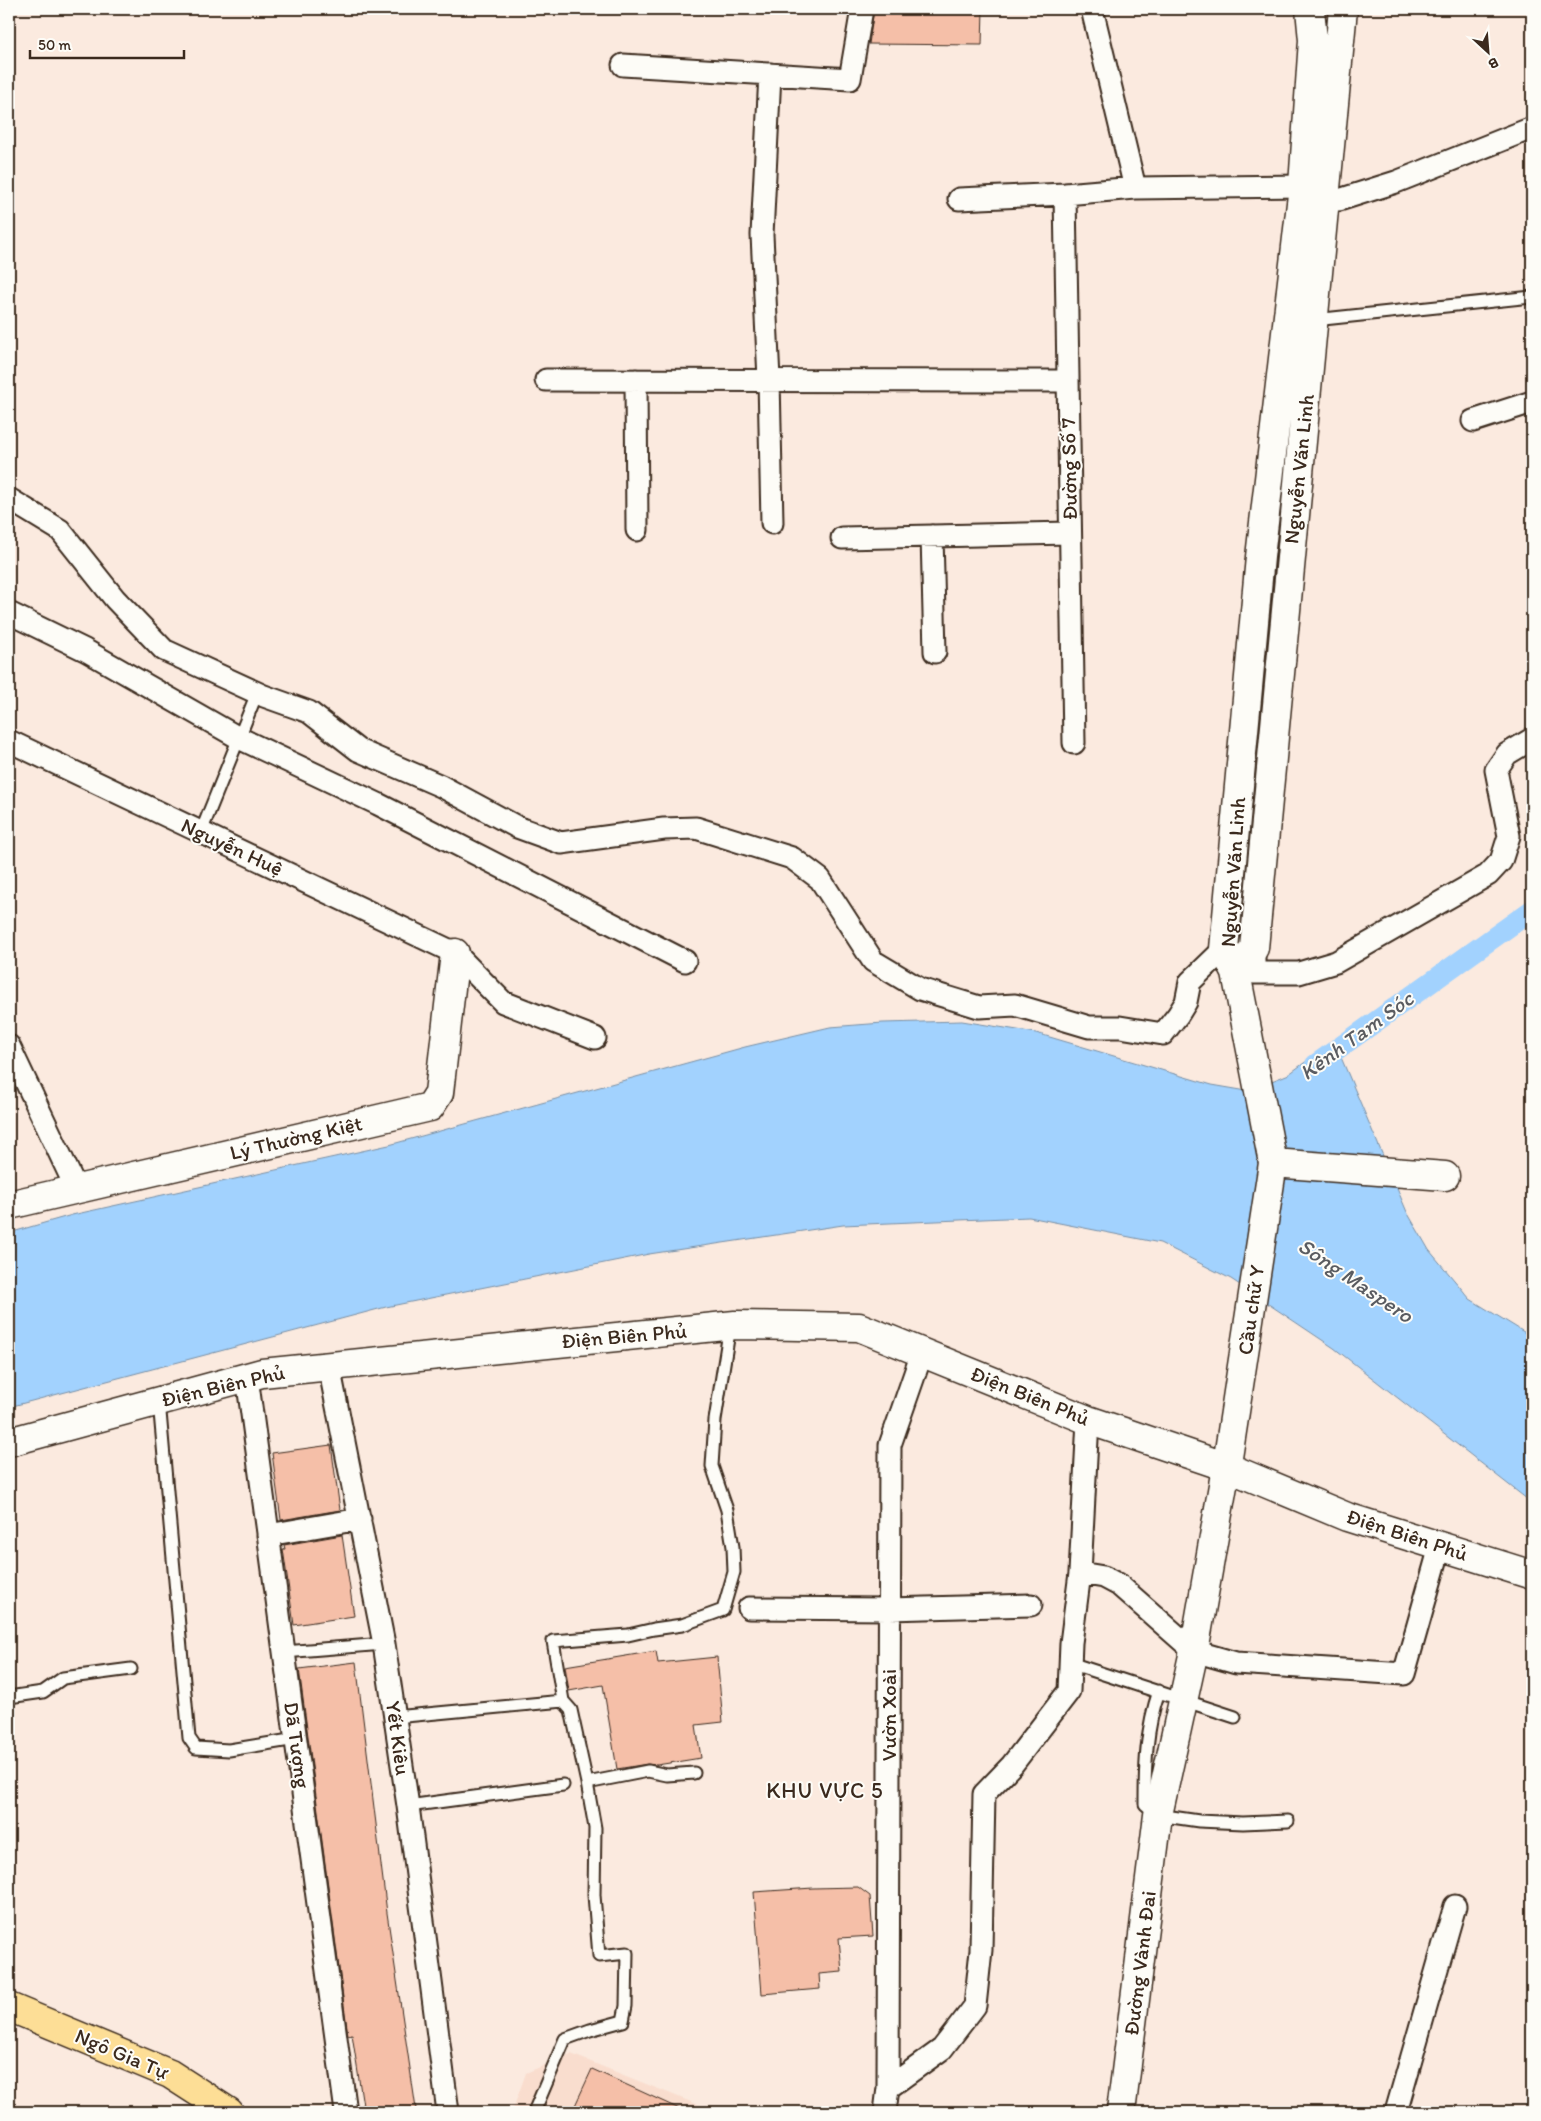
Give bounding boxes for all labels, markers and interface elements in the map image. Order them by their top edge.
scale bar [30,28,184,60]
north arrow [1464,28,1514,78]
text: 50 m [38,36,71,54]
text: B [1486,54,1501,73]
street label: Nguyễn Văn Linh [1278,392,1319,545]
street label: Đường Số 7 [1055,418,1082,520]
street label: Nguyễn Văn Linh [1215,795,1250,948]
street label: Nguyễn Huệ [177,812,287,881]
water label: Kênh Tam Sóc [1294,985,1419,1086]
street label: Lý Thường Kiệt [227,1110,365,1165]
water label: Sông Maspero [1293,1232,1419,1329]
street label: Cầu chữ Y [1232,1263,1269,1356]
street label: Điện Biên Phủ [560,1318,688,1353]
street label: Điện Biên Phủ [159,1359,287,1412]
street label: Điện Biên Phủ [967,1360,1094,1431]
street label: Điện Biên Phủ [1343,1503,1471,1566]
street label: Vườn Xoài [876,1669,901,1761]
street label: Yết Kiêu [381,1699,416,1777]
street label: Dã Tượng [279,1700,316,1790]
district label: KHU VỰC 5 [766,1777,884,1804]
street label: Đường Vành Đai [1118,1889,1161,2037]
street label: Ngô Gia Tự [72,2023,173,2085]

